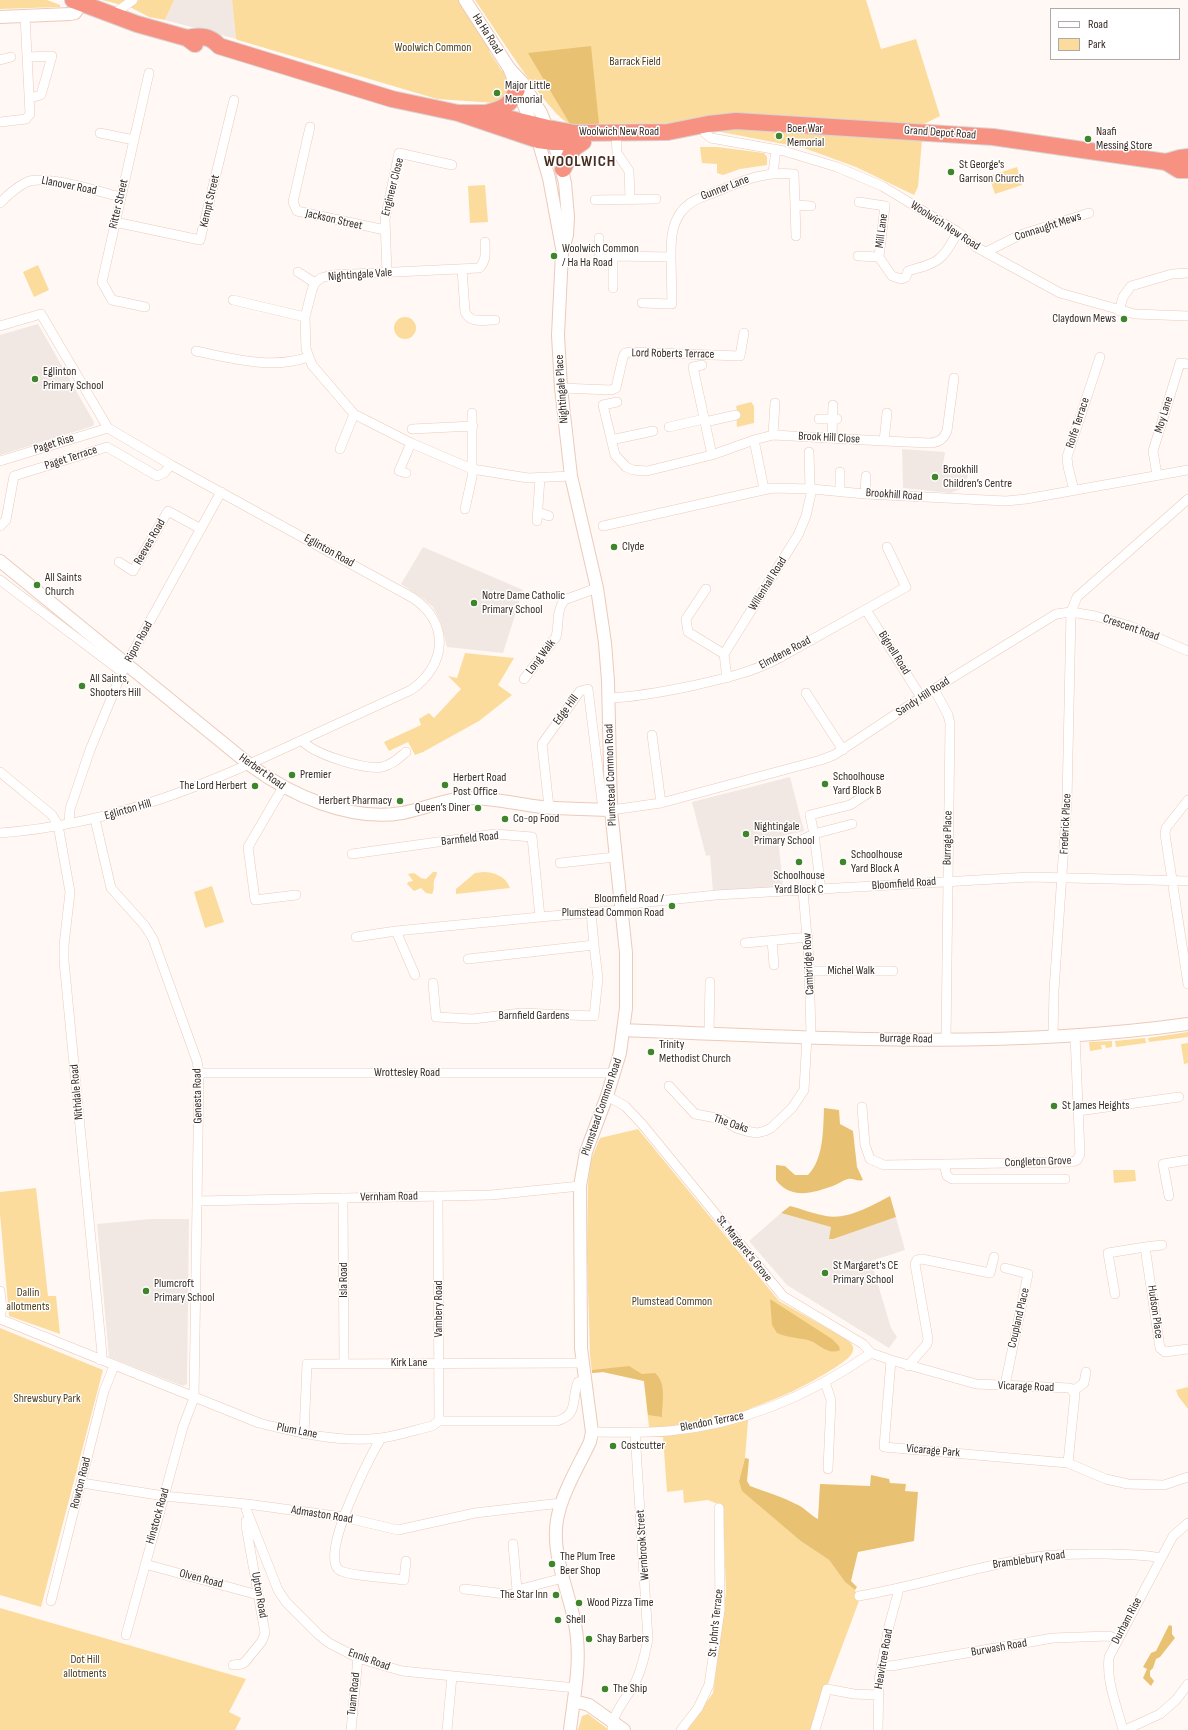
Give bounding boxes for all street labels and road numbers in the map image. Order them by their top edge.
street label: Ha Ha Road [469,11,505,57]
street label: Grand Depot Road [904,123,976,143]
street label: Woolwich New Road [579,125,659,139]
street label: Engineer Close [379,156,407,218]
street label: Gunner Lane [699,172,751,204]
street label: Kempt Street [197,173,223,229]
street label: Llanover Road [40,174,98,198]
street label: Ritter Street [106,178,132,230]
street label: Woolwich New Road [907,198,983,254]
street label: Jackson Street [304,206,364,234]
street label: Connaught Mews [1013,209,1083,245]
street label: Mill Lane [873,213,891,249]
street label: Nightingale Vale [327,266,393,284]
street label: Lord Roberts Terrace [631,346,715,362]
street label: Nightingale Place [552,354,572,424]
street label: Moy Lane [1152,395,1176,435]
street label: Rolfe Terrace [1063,396,1093,450]
street label: Brook Hill Close [798,429,860,447]
street label: Paget Rise [32,431,76,457]
street label: Paget Terrace [43,443,99,473]
street label: Brookhill Road [865,486,923,504]
street label: Reeves Road [131,517,169,567]
street label: Eglinton Road [301,531,357,571]
street label: Willenhall Road [746,554,790,614]
street label: Crescent Road [1101,612,1161,644]
street label: Ripon Road [122,619,156,665]
street label: Bignell Road [875,629,913,677]
street label: Elmdene Road [757,633,813,673]
street label: Long Walk [523,637,559,677]
street label: Sandy Hill Road [893,674,953,720]
street label: Edge Hill [550,692,582,728]
street label: Plumstead Common Road [602,724,620,826]
street label: Herbert Road [236,751,288,793]
street label: Frederick Place [1057,793,1075,855]
street label: Eglinton Hill [103,796,153,824]
street label: Burrage Place [940,811,956,865]
street label: Barnfield Road [441,829,499,849]
street label: Bloomfield Road [871,875,937,893]
street label: Cambridge Row [800,933,818,995]
street label: Michel Walk [827,964,875,978]
street label: Barnfield Gardens [499,1009,569,1023]
street label: Burrage Road [879,1031,933,1047]
street label: Plumstead Common Road [579,1056,625,1158]
street label: Nithdale Road [67,1064,87,1120]
street label: Wrottesley Road [374,1066,440,1080]
street label: Genesta Road [190,1068,206,1124]
street label: The Oaks [712,1111,750,1137]
street label: Congleton Grove [1004,1154,1072,1170]
street label: Vernham Road [360,1189,418,1205]
street label: St. Margaret's Grove [713,1213,775,1285]
street label: Isla Road [337,1262,351,1298]
street label: Vambery Road [432,1280,446,1338]
street label: Hudson Place [1144,1284,1166,1340]
street label: Coupland Place [1005,1287,1033,1349]
street label: Kirk Lane [391,1356,427,1370]
street label: Vicarage Road [998,1379,1054,1395]
street label: Blendon Terrace [679,1409,745,1435]
street label: Plum Lane [276,1420,318,1442]
street label: Vicarage Park [906,1441,960,1461]
street label: Rowton Road [68,1456,94,1510]
street label: Hinstock Road [143,1486,173,1546]
street label: Admaston Road [290,1503,354,1527]
street label: Wernbrook Street [633,1509,653,1581]
street label: Bramblebury Road [992,1548,1066,1572]
street label: Olven Road [178,1566,224,1592]
street label: Upton Road [248,1571,270,1619]
street label: St. John's Terrace [705,1588,727,1658]
street label: Durham Rise [1109,1595,1145,1647]
street label: Heavitree Road [872,1628,896,1690]
street label: Burwash Road [970,1636,1028,1660]
street label: Ennis Road [346,1646,392,1674]
street label: Tuam Road [345,1672,363,1716]

